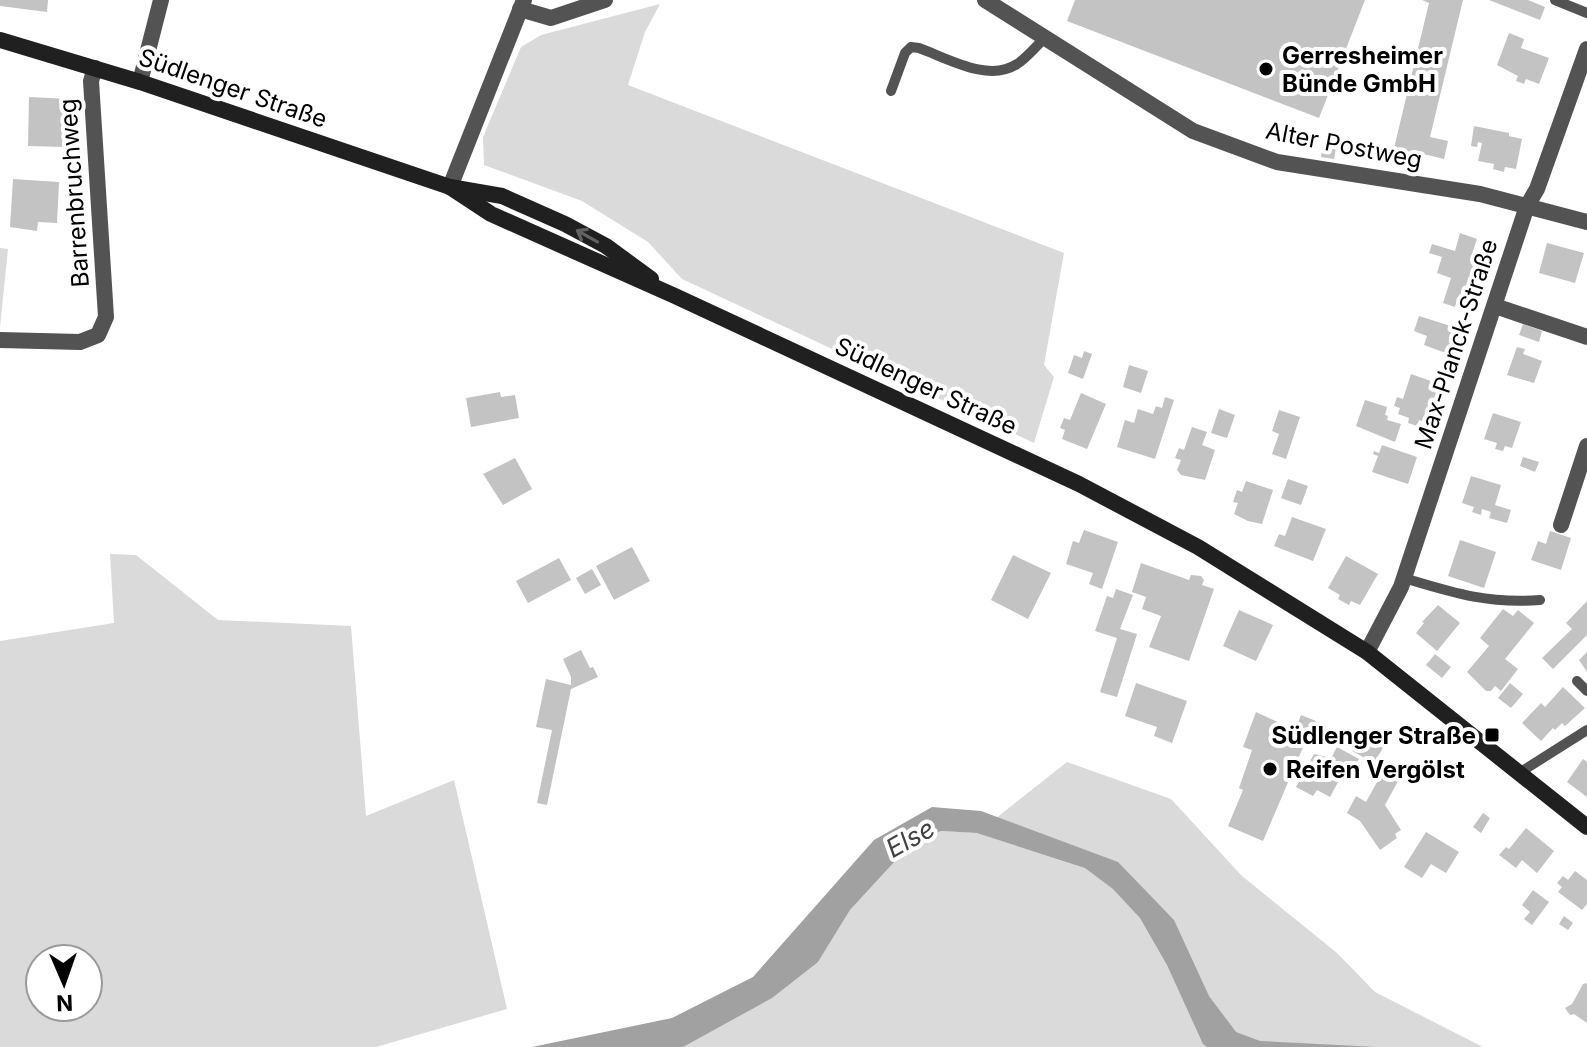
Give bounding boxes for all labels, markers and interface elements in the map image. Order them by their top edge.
place label: Gerresheimer Bünde GmbH [1282,41,1443,98]
street label: Südlenger Straße [135,42,331,134]
marker: Gerresheimer Bünde GmbH [1257,60,1275,78]
street label: Barrenbruchweg [53,98,95,288]
street label: Alter Postweg [1263,116,1425,174]
one-way arrow [576,228,600,244]
street label: Max-Planck-Straße [1408,235,1504,453]
street label: Südlenger Straße [830,331,1022,441]
place label: Südlenger Straße [1272,721,1476,750]
marker: Südlenger Straße [1483,726,1501,744]
place label: Reifen Vergölst [1286,755,1465,784]
marker: Reifen Vergölst [1261,760,1279,778]
water label: Else [880,812,940,864]
north arrow [24,943,104,1023]
text: N [56,990,74,1016]

